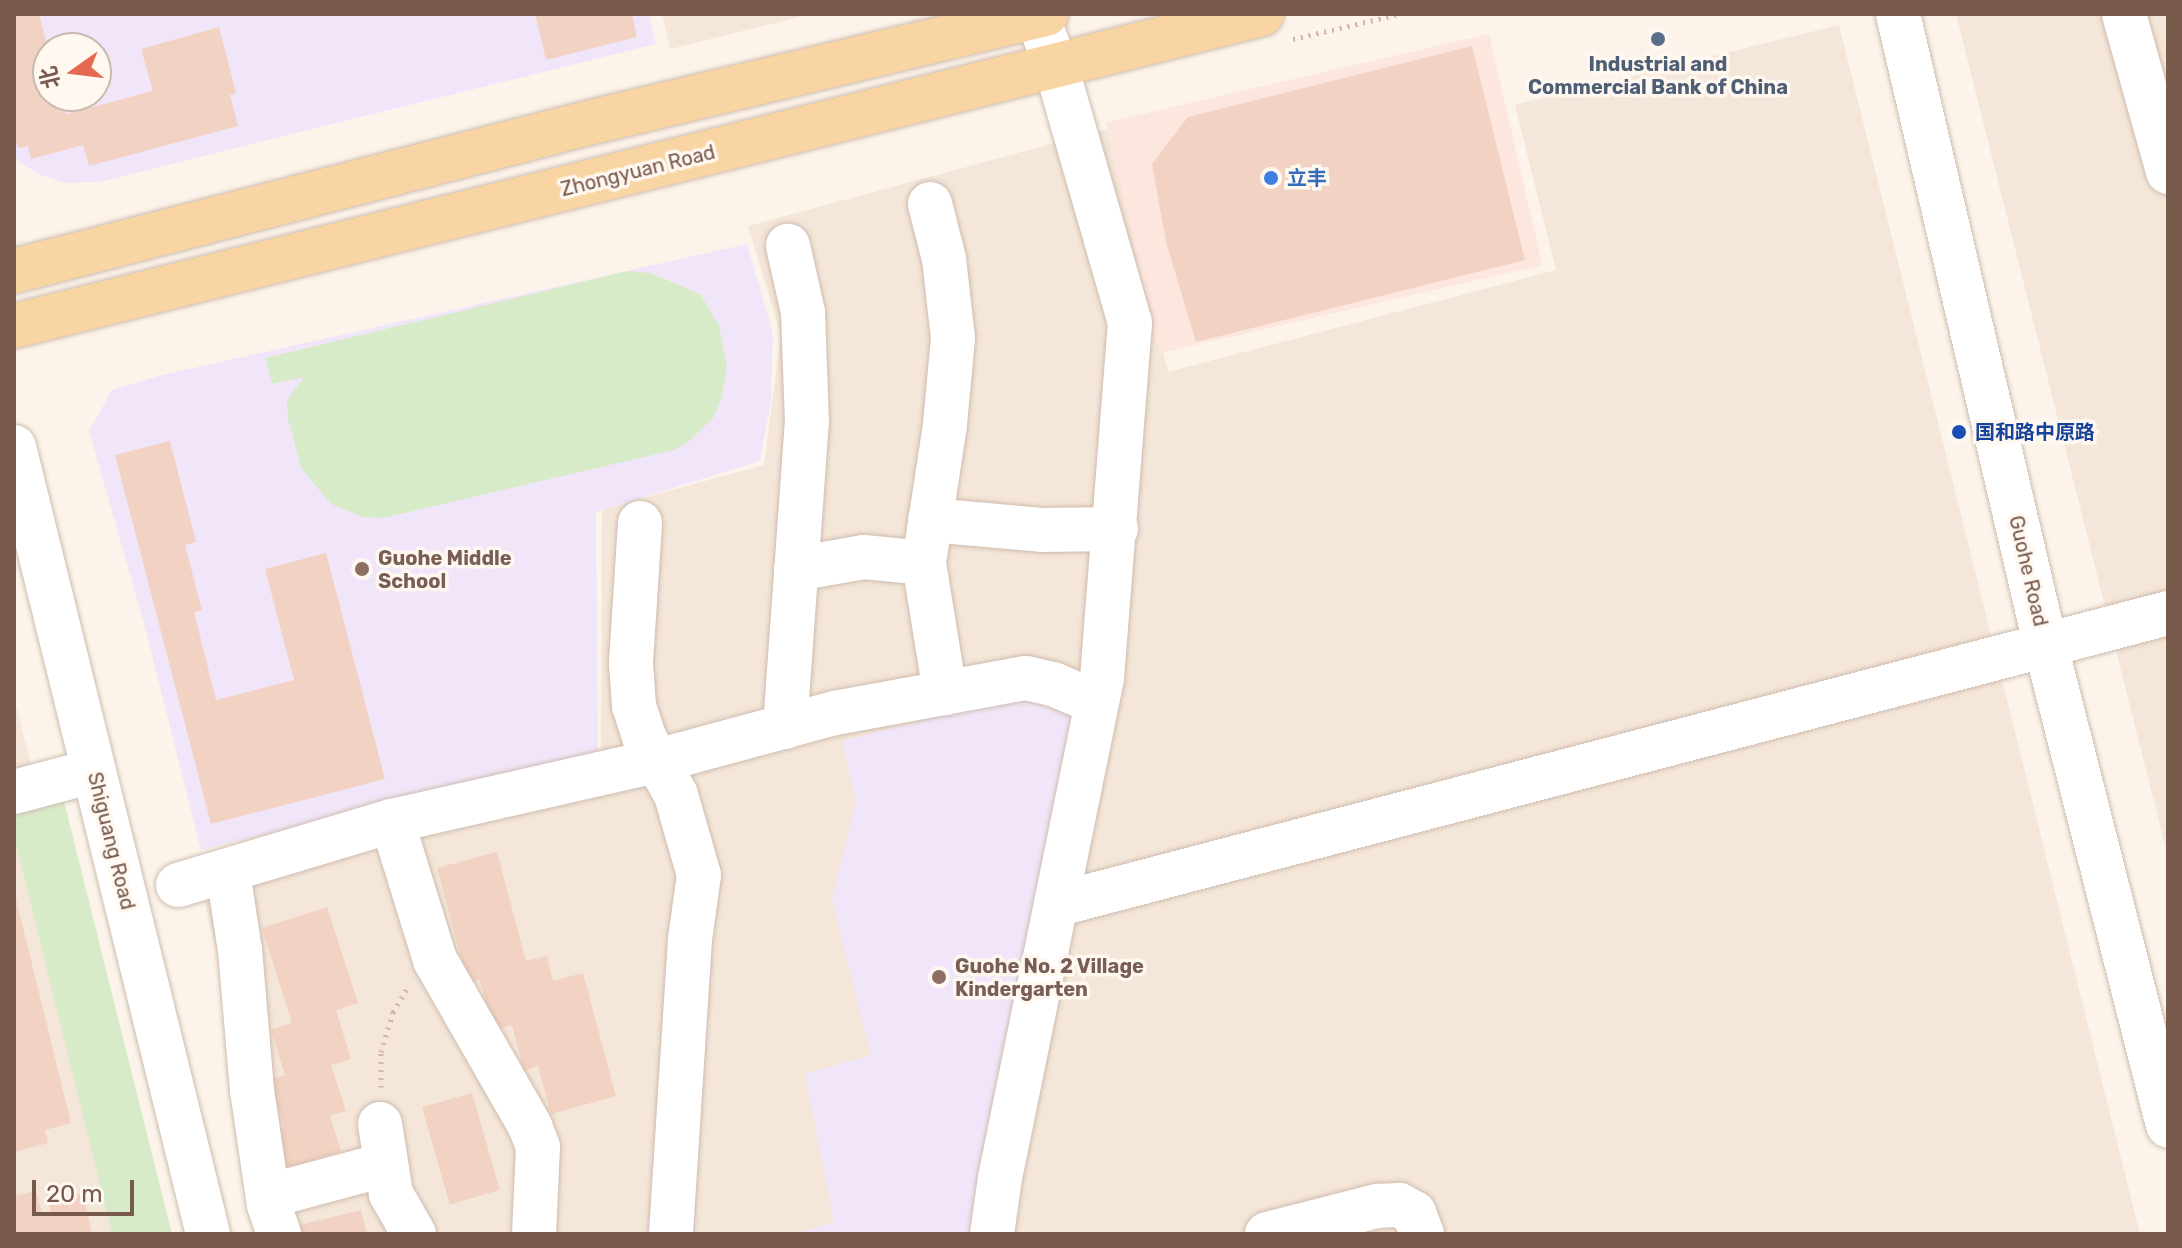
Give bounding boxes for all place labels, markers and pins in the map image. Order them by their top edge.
marker: Industrial and Commercial Bank of China [1649,30,1667,48]
place label: Industrial and Commercial Bank of China [1528,52,1788,99]
place label: 立丰 [1287,166,1327,190]
marker: 立丰 [1262,169,1280,187]
place label: 国和路中原路 [1975,420,2095,444]
marker: 国和路中原路 [1950,423,1968,441]
place label: Guohe Middle School [378,546,512,593]
marker: Guohe Middle School [353,560,371,578]
place label: Guohe No. 2 Village Kindergarten [955,954,1144,1001]
marker: Guohe No. 2 Village Kindergarten [930,968,948,986]

